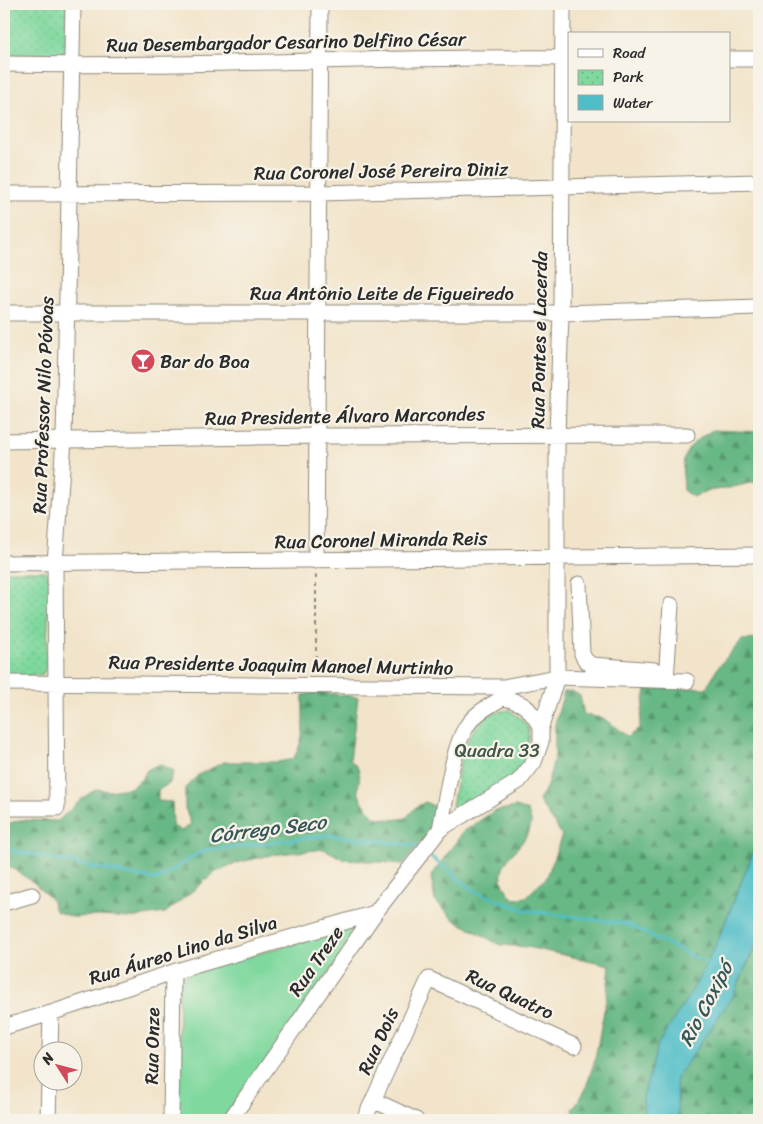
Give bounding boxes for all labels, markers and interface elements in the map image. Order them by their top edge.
street label: Rua Desembargador Cesarino Delfino César [106,22,467,62]
legend [568,32,730,122]
text: Road [613,40,646,66]
text: Park [613,64,644,90]
text: Water [613,90,653,116]
street label: Rua Coronel José Pereira Diniz [254,152,509,190]
street label: Rua Pontes e Lacerda [521,251,557,429]
street label: Rua Antônio Leite de Figueiredo [250,277,514,310]
street label: Rua Professor Nilo Póvoas [23,296,63,514]
place label: Bar do Boa [160,345,250,378]
bar icon: Bar do Boa [130,348,156,374]
street label: Rua Presidente Álvaro Marcondes [205,397,486,435]
street label: Rua Coronel Miranda Reis [274,522,488,558]
street label: Rua Presidente Joaquim Manoel Murtinho [108,645,454,685]
park label: Quadra 33 [454,734,540,767]
water label: Córrego Seco [208,804,330,854]
street label: Rua Áureo Lino da Silva [85,906,282,994]
street label: Rua Treze [279,918,353,1003]
water label: Rio Coxipó [669,952,745,1053]
street label: Rua Quatro [460,959,560,1029]
street label: Rua Dois [348,1002,408,1080]
street label: Rua Onze [135,1007,169,1085]
north arrow [32,1042,82,1092]
text: N [34,1047,61,1071]

